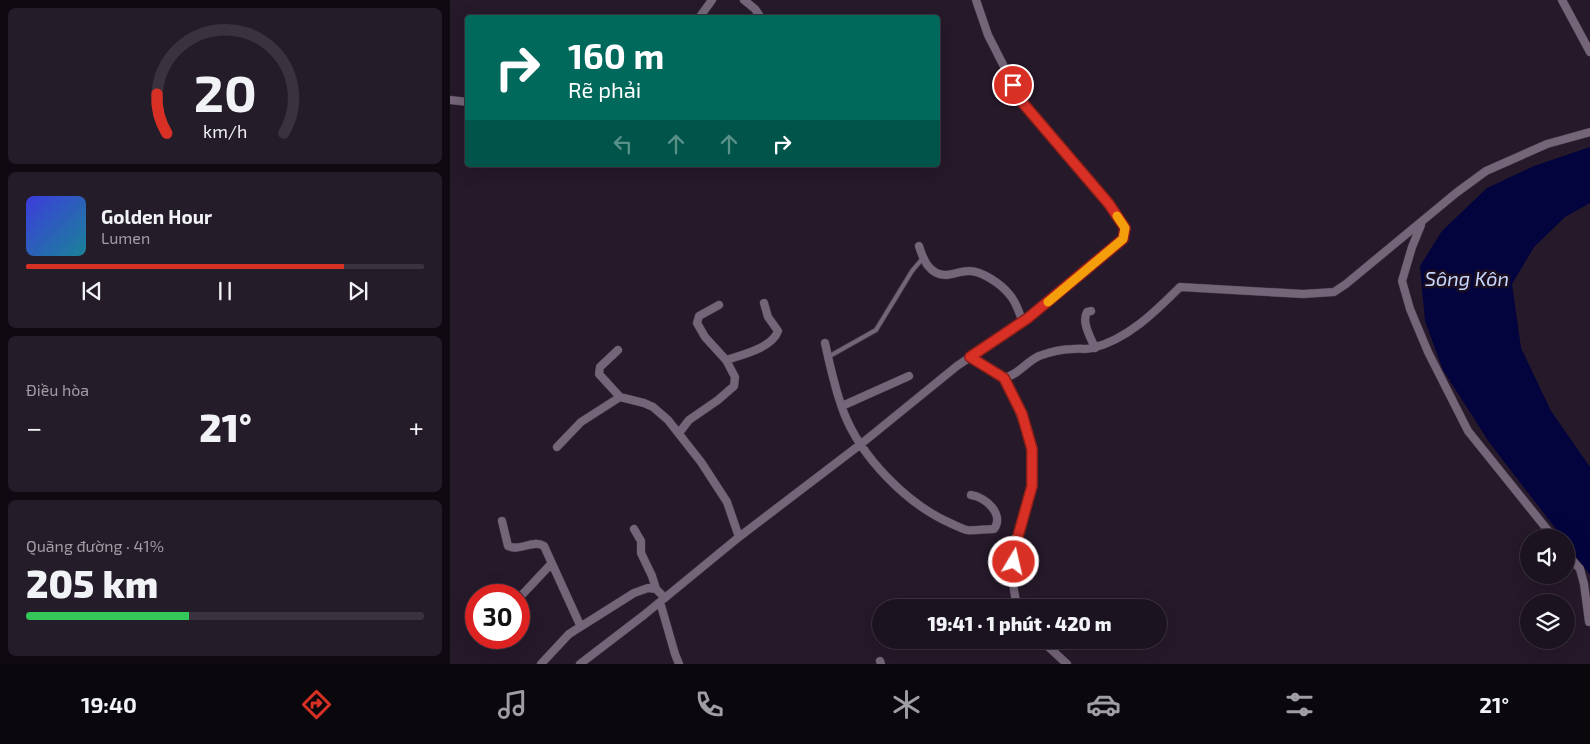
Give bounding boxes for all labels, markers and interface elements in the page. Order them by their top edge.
text: 160 m [568,34,664,76]
icon: right [485,35,550,100]
text: 20 [193,60,257,122]
pin [992,64,1034,106]
icon: arrive [999,71,1027,99]
text: Rẽ phải [568,76,641,102]
text: km/h [203,120,247,142]
icon: left [609,130,637,158]
icon: ahead [662,130,690,158]
icon: ahead [715,130,743,158]
icon: right [768,130,796,158]
text: Golden Hour [101,205,212,228]
text: Lumen [101,228,150,247]
water label: Sông Kôn [1425,266,1509,290]
icon: previous [78,277,106,305]
icon: pause [211,277,239,305]
icon: next [344,277,372,305]
text: Điều hòa [26,380,89,399]
text: 21° [199,404,252,450]
text: − [26,410,42,444]
text: + [409,410,424,444]
map controls [1520,529,1575,649]
button: sound [1520,529,1575,584]
position arrow [987,535,1039,587]
text: Quãng đường · 41% [26,536,164,555]
text: 205 km [26,560,158,606]
speed limit sign: 30 [465,584,530,649]
button: layers [1520,594,1575,649]
text: 19:41 · 1 phút · 420 m [927,612,1112,635]
icon: directions [299,687,334,722]
icon: music [495,687,530,722]
icon: phone [692,687,727,722]
icon: climate [889,687,924,722]
icon: car [1086,687,1121,722]
icon: filters [1282,687,1317,722]
text: 19:40 [81,691,137,717]
text: 21° [1479,691,1509,717]

